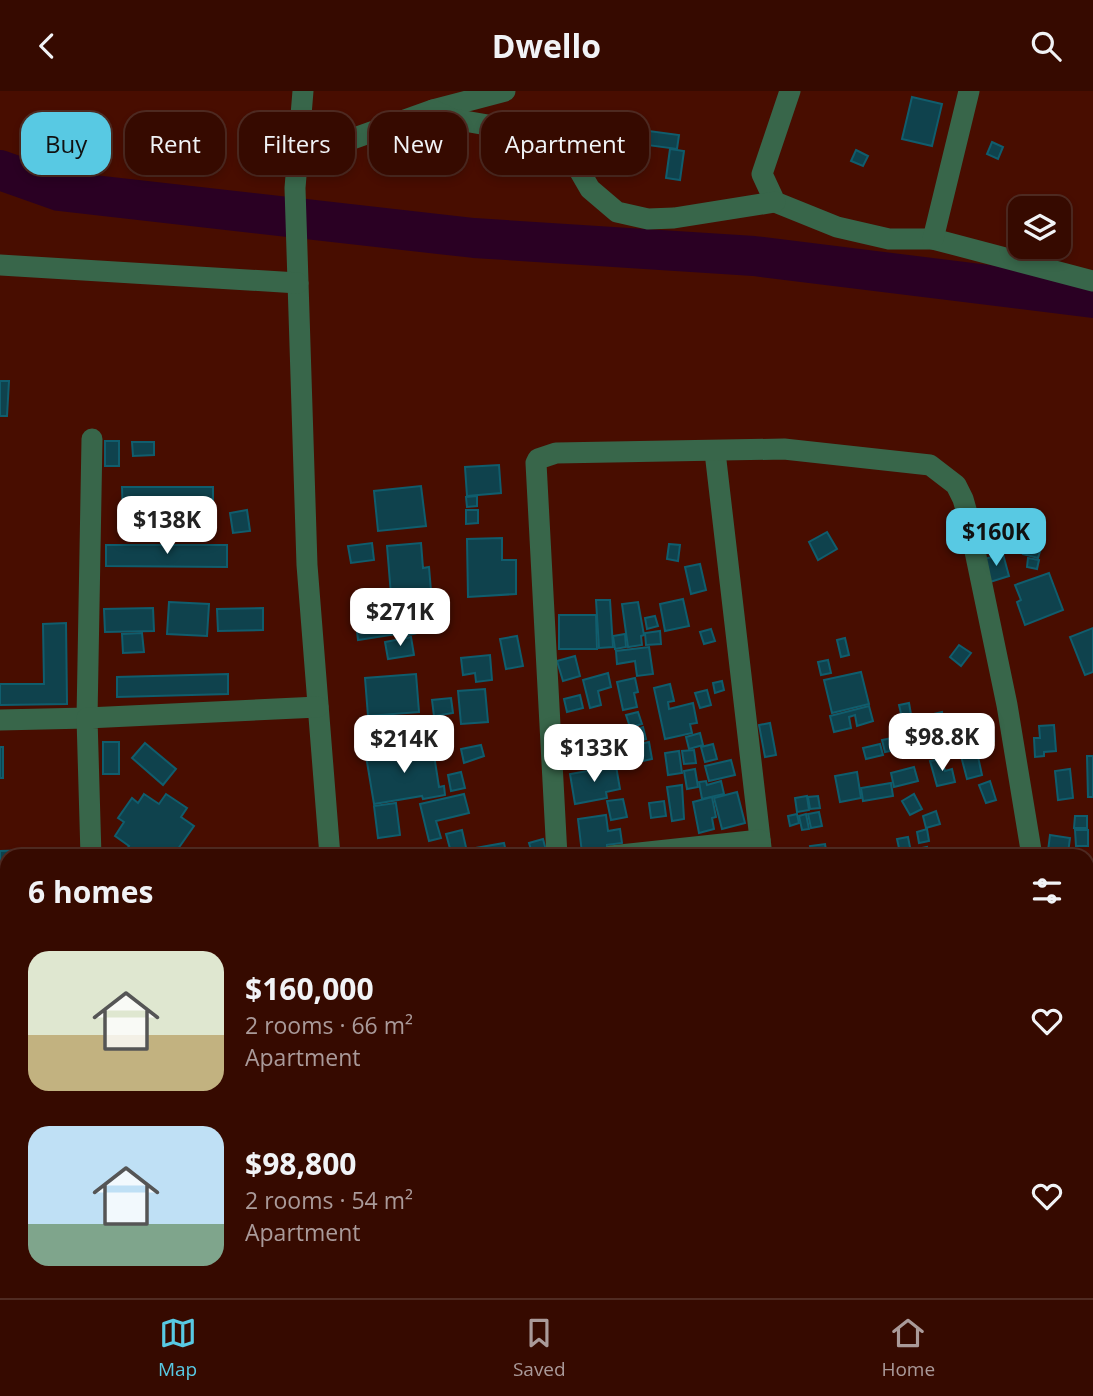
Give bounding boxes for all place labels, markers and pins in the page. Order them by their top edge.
pin: $138K [118,497,216,556]
pin: $160K [947,509,1045,568]
pin: $271K [351,589,449,648]
pin: $98.8K [885,713,999,773]
pin: $214K [355,715,453,775]
pin: $133K [545,725,643,784]

